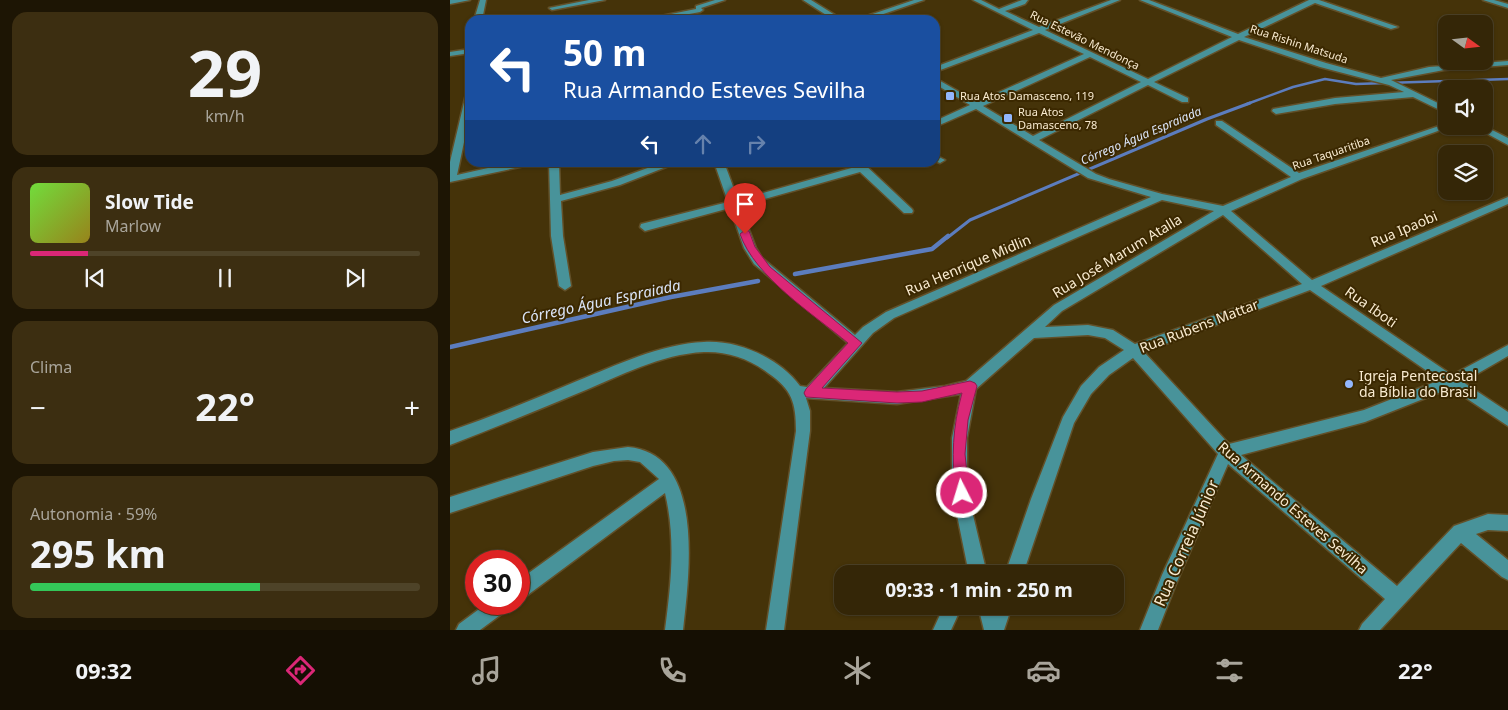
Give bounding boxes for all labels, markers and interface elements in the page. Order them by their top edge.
street label: Rua Estevão Mendonça [1028,7,1142,73]
north arrow [1438,15,1492,70]
map controls [1438,15,1493,200]
street label: Rua Rishin Matsuda [1248,21,1350,66]
text: 29 [188,28,262,116]
text: 50 m [563,29,646,76]
icon: left [480,35,545,100]
text: Rua Armando Esteves Sevilha [563,74,866,104]
button: sound [1438,80,1493,135]
place label: Rua Atos Damasceno, 119 [960,88,1094,103]
marker: Rua Atos Damasceno, 119 [944,90,956,102]
water label: Córrego Água Espraiada [1078,102,1204,169]
place label: Rua Atos Damasceno, 78 [1018,104,1097,132]
text: km/h [205,105,245,127]
marker: Rua Atos Damasceno, 78 [1002,112,1014,124]
icon: left [636,130,664,158]
icon: ahead [689,130,717,158]
icon: right [742,130,770,158]
street label: Rua Taquaritiba [1290,132,1372,173]
button: layers [1438,145,1493,200]
pin [724,183,766,234]
text: Slow Tide [105,189,194,215]
icon: arrive [731,190,759,218]
street label: Rua Ipaobi [1368,206,1440,251]
street label: Rua José Marum Atalla [1048,209,1185,302]
text: Marlow [105,215,161,237]
street label: Rua Henrique Midlin [902,229,1034,300]
icon: previous [81,264,109,292]
icon: pause [211,264,239,292]
icon: next [341,264,369,292]
water label: Córrego Água Espraiada [519,274,683,328]
street label: Rua Iboti [1342,282,1401,331]
street label: Rua Rubens Mattar [1137,294,1261,357]
text: Clima [30,356,72,378]
place label: Igreja Pentecostal da Bíblia do Brasil [1359,366,1477,401]
marker: Igreja Pentecostal da Bíblia do Brasil [1343,378,1355,390]
text: 22° [195,380,255,432]
text: − [30,388,46,426]
text: + [404,388,420,426]
street label: Rua Armando Esteves Sevilha [1214,437,1372,578]
position arrow [935,466,987,518]
street label: Rua Correia Júnior [1148,476,1224,610]
text: Autonomia · 59% [30,503,157,525]
text: 295 km [30,527,166,579]
speed limit sign: 30 [465,550,530,615]
text: 09:33 · 1 min · 250 m [885,577,1073,603]
icon: directions [283,653,318,688]
icon: music [469,653,504,688]
icon: phone [655,653,690,688]
icon: climate [840,653,875,688]
icon: car [1026,653,1061,688]
icon: filters [1212,653,1247,688]
text: 09:32 [75,655,132,685]
text: 22° [1398,655,1432,685]

